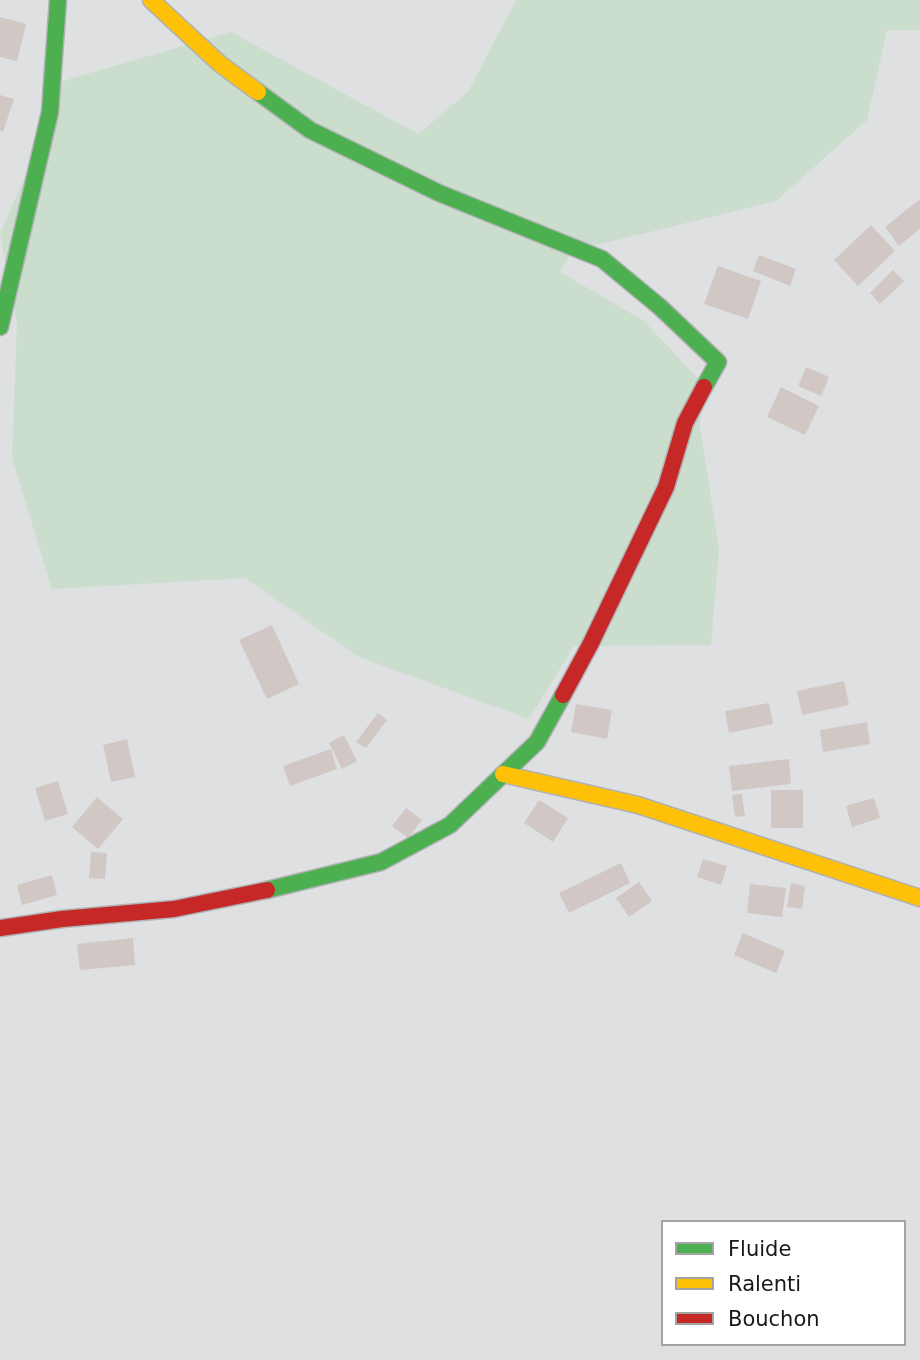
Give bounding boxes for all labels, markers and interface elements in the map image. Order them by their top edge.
legend [661,1220,906,1346]
text: Fluide [728,1237,791,1261]
text: Ralenti [728,1272,801,1296]
text: Bouchon [728,1307,820,1331]

